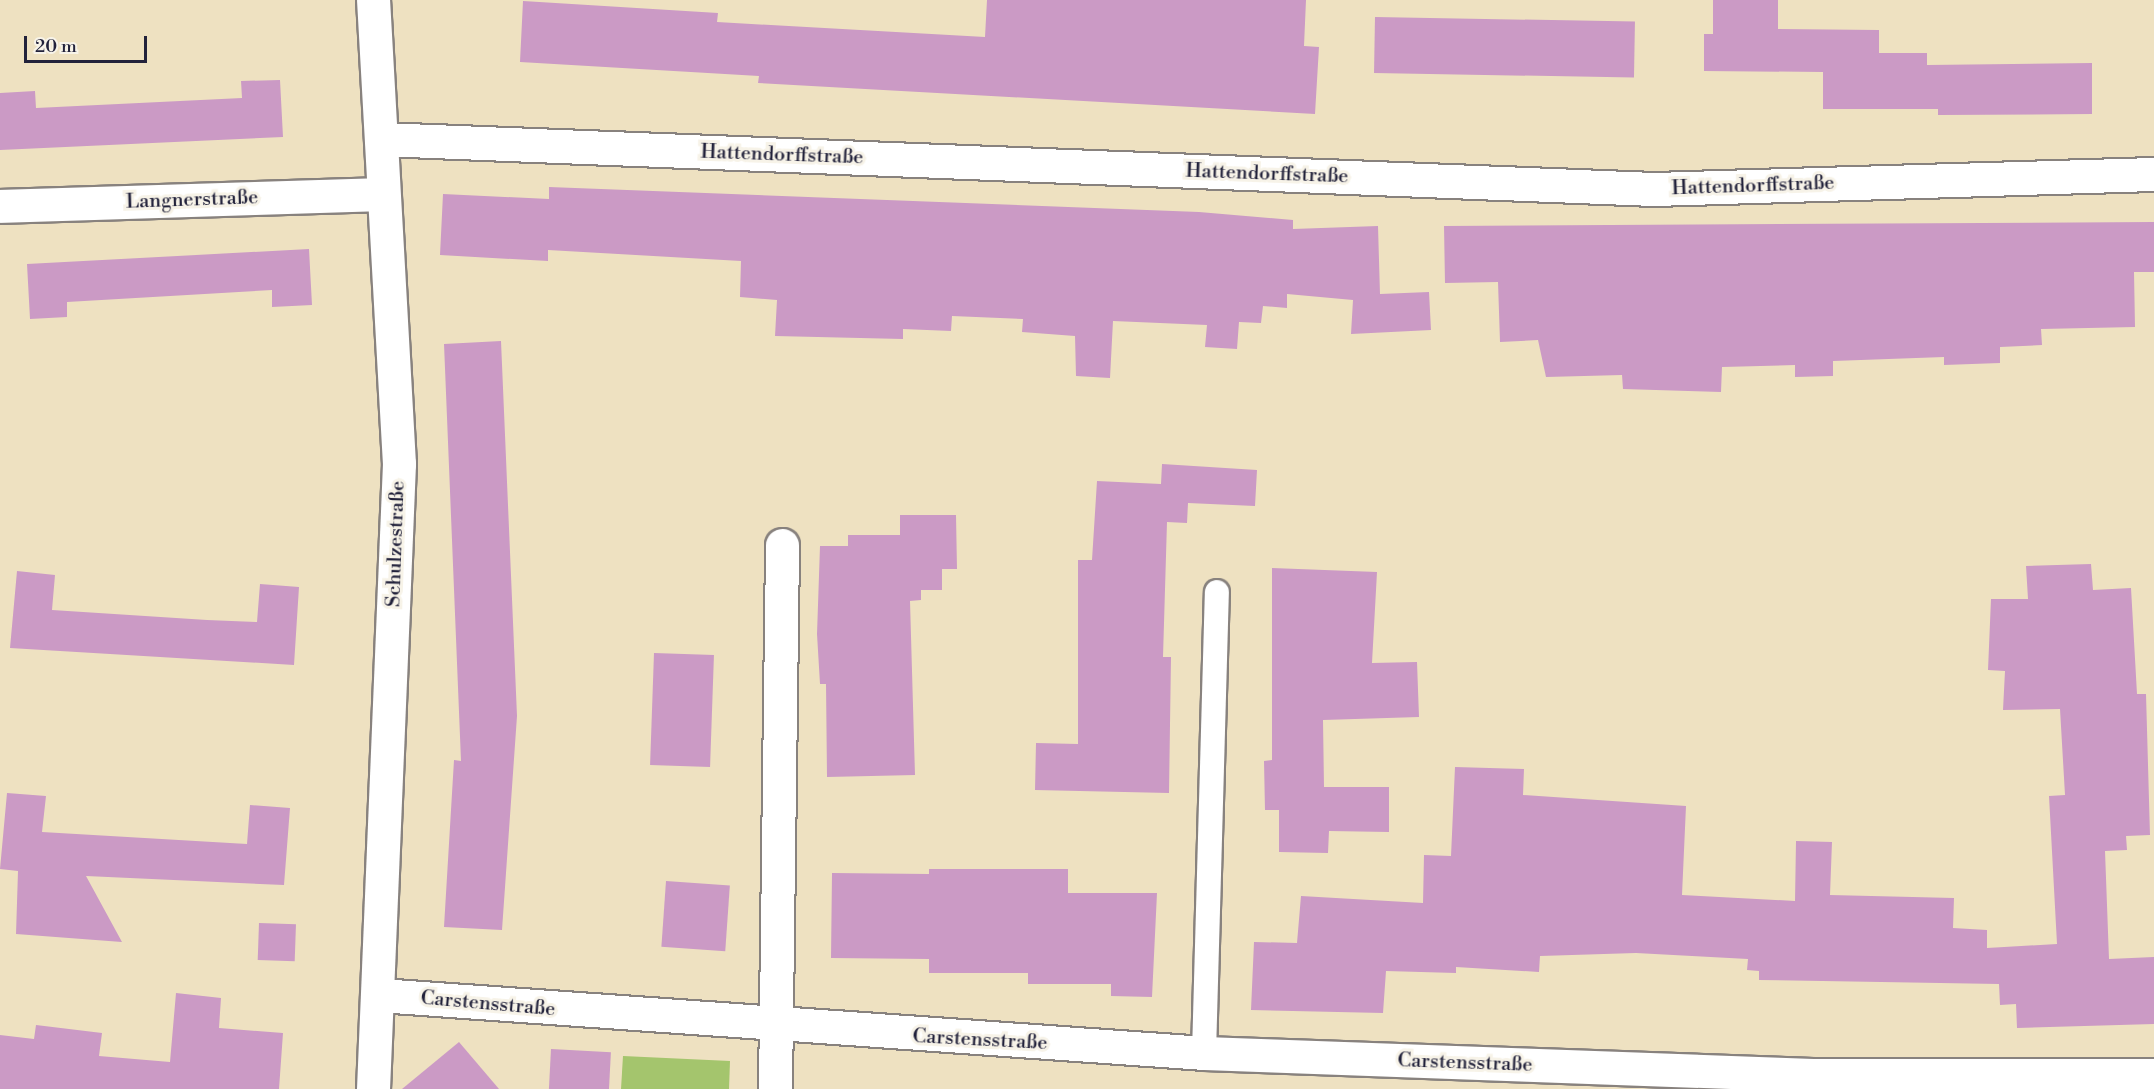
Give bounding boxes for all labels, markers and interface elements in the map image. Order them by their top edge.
scale bar [27,24,150,62]
text: 20 m [35,35,77,58]
street label: Hattendorffstraße [700,140,864,170]
street label: Hattendorffstraße [1185,159,1349,189]
street label: Hattendorffstraße [1671,171,1835,201]
street label: Langnerstraße [125,186,259,214]
street label: Schulzestraße [382,480,410,608]
street label: Carstensstraße [420,986,556,1022]
street label: Carstensstraße [912,1024,1048,1056]
street label: Carstensstraße [1397,1049,1533,1077]

